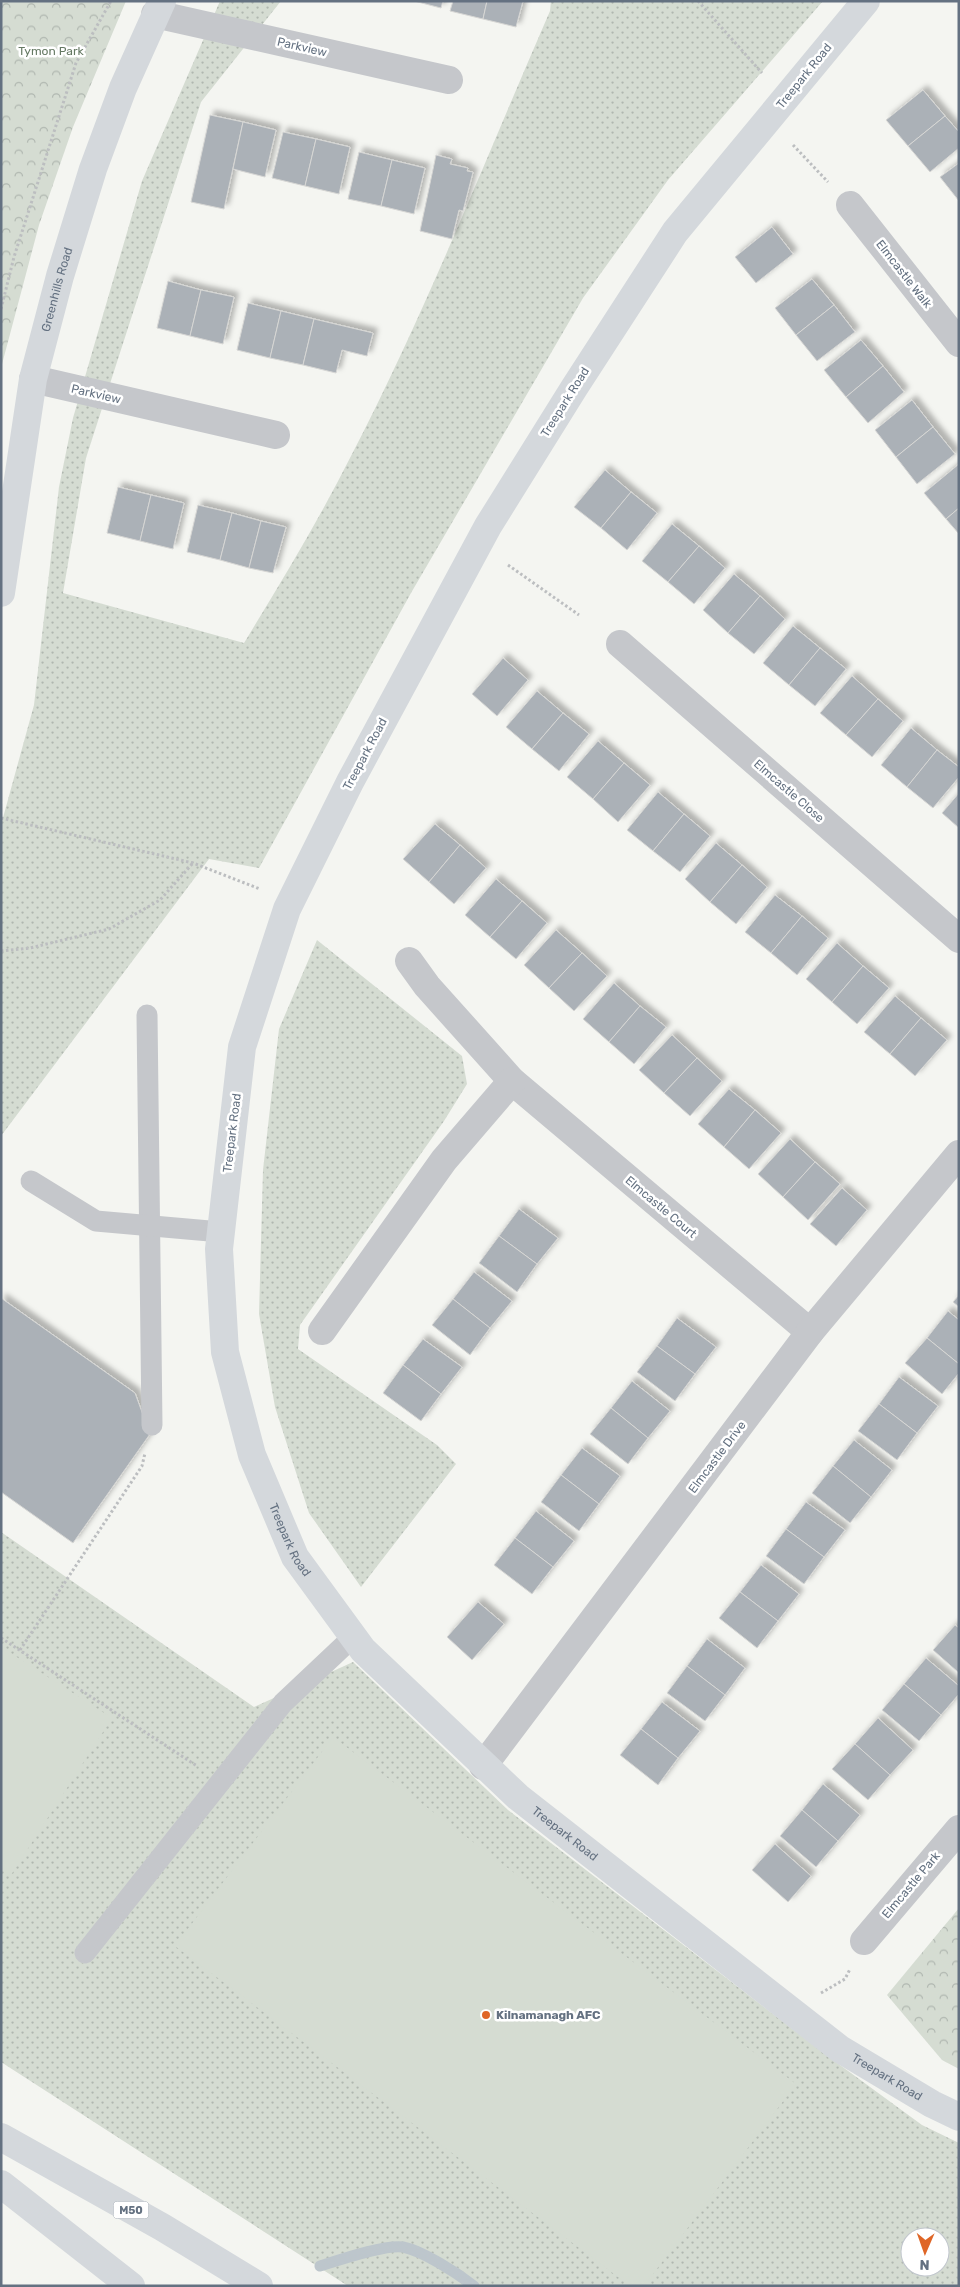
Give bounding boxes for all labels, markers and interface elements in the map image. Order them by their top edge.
street label: Parkview [276,34,329,60]
street label: Treepark Road [773,41,835,111]
park label: Tymon Park [18,44,84,58]
street label: Elmcastle Walk [873,237,935,311]
street label: Greenhills Road [39,246,75,333]
street label: Treepark Road [538,365,592,439]
street label: Parkview [70,381,123,407]
street label: Treepark Road [340,716,390,792]
street label: Elmcastle Close [751,757,827,825]
street label: Treepark Road [220,1093,244,1173]
street label: Elmcastle Court [622,1173,700,1241]
street label: Elmcastle Drive [685,1418,749,1496]
street label: Treepark Road [266,1501,314,1579]
street label: Treepark Road [529,1804,601,1864]
street label: Elmcastle Park [879,1848,943,1921]
place label: Kilnamanagh AFC [496,2008,601,2022]
marker: Kilnamanagh AFC [480,2009,492,2021]
street label: Treepark Road [849,2051,925,2104]
road number: M50 [114,2202,148,2218]
north arrow [900,2227,950,2277]
text: N [919,2256,930,2273]

